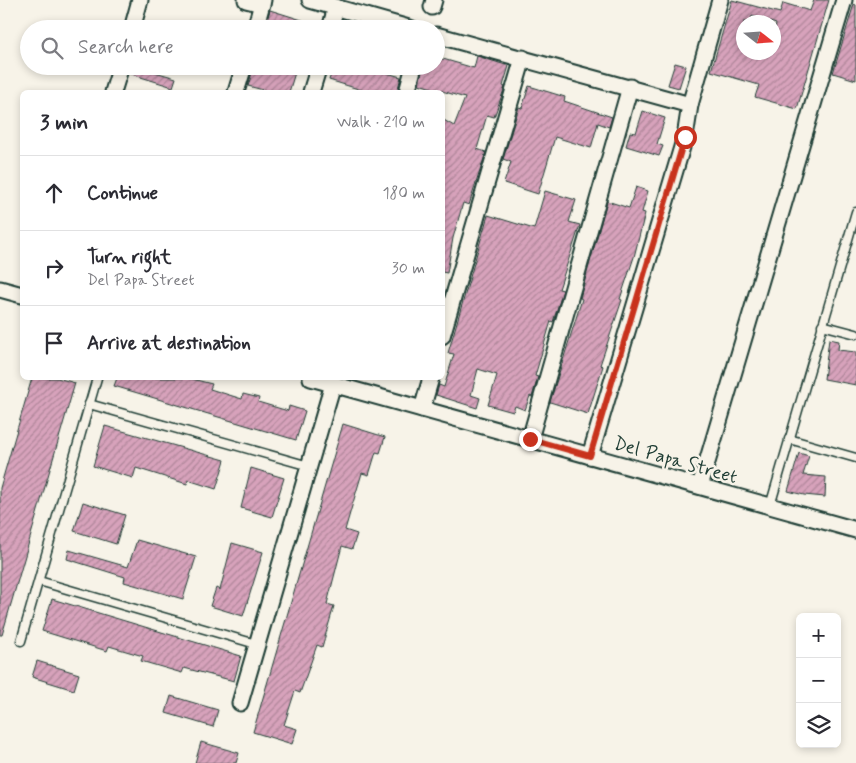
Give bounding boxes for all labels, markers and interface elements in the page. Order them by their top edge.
north arrow [736,15,781,60]
search box [20,20,445,75]
icon: search [38,34,66,62]
text: Search here [78,35,174,60]
text: 3 min [40,109,88,137]
text: Walk · 210 m [337,112,425,133]
route start [674,126,697,149]
icon: ahead [40,179,68,207]
text: Continue [87,181,158,206]
text: 180 m [382,183,425,204]
text: Turn right [87,245,171,270]
icon: right [40,254,68,282]
text: 30 m [392,258,425,279]
text: Del Papa Street [87,270,194,291]
icon: arrive [40,329,68,357]
text: Arrive at destination [87,331,251,356]
route end [519,428,542,451]
street label: Del Papa Street [611,431,740,490]
map controls [796,613,841,748]
button: + [796,613,841,658]
button: − [796,658,841,703]
button: layers [796,703,841,748]

